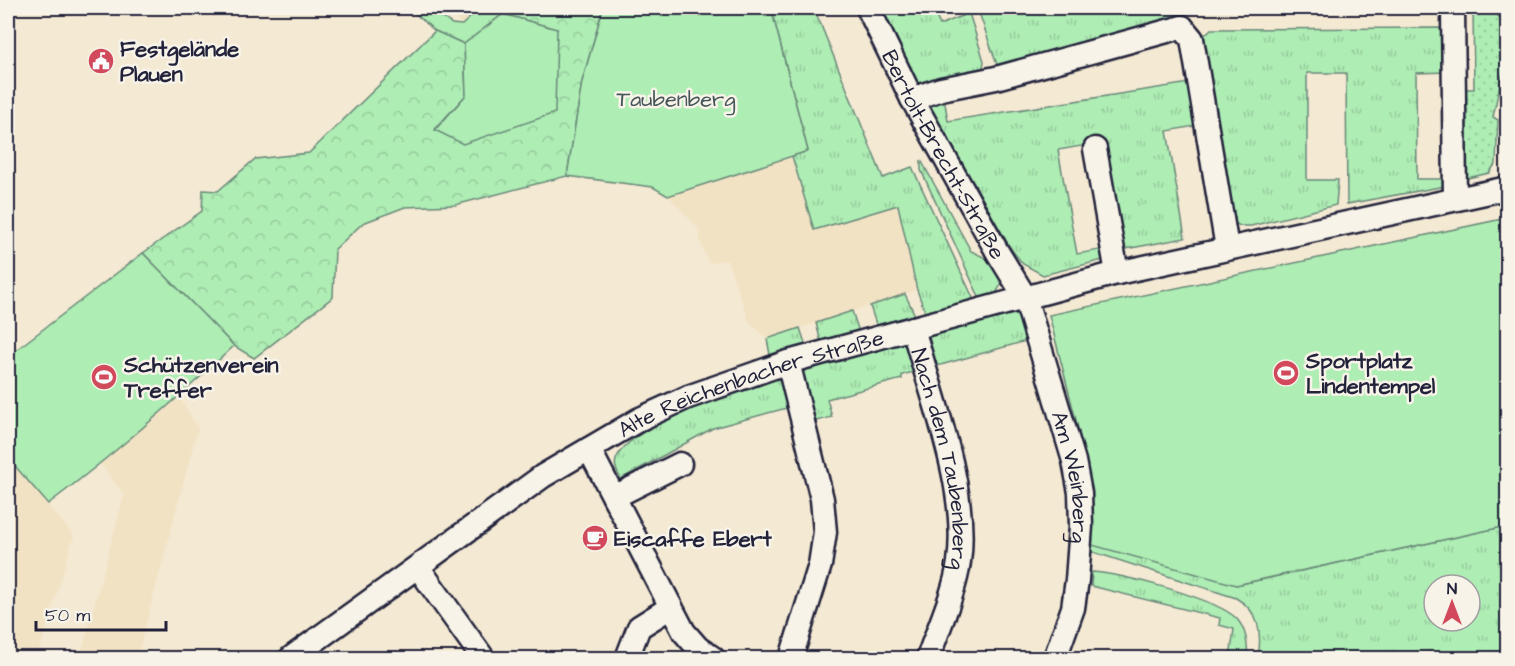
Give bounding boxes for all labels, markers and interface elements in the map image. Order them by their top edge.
place label: Festgelände Plauen [120,34,239,90]
street label: Bertolt-Brecht-Straße [874,45,1013,266]
public building icon: Festgelände Plauen [86,46,116,76]
park label: Taubenberg [616,84,736,116]
street label: Alte Reichenbacher Straße [612,323,888,446]
street label: Nach dem Taubenberg [903,345,975,572]
place label: Sportplatz Lindentempel [1305,346,1436,402]
place label: Schützenverein Treffer [123,350,279,406]
sports icon: Sportplatz Lindentempel [1271,358,1301,388]
sports icon: Schützenverein Treffer [89,362,119,392]
street label: Am Weinberg [1043,408,1095,545]
cafe icon: Eiscaffe Ebert [580,523,610,553]
place label: Eiscaffe Ebert [614,524,773,555]
north arrow [1422,573,1482,633]
text: N [1447,578,1457,600]
scale bar [36,594,166,632]
text: 50 m [45,603,90,628]

